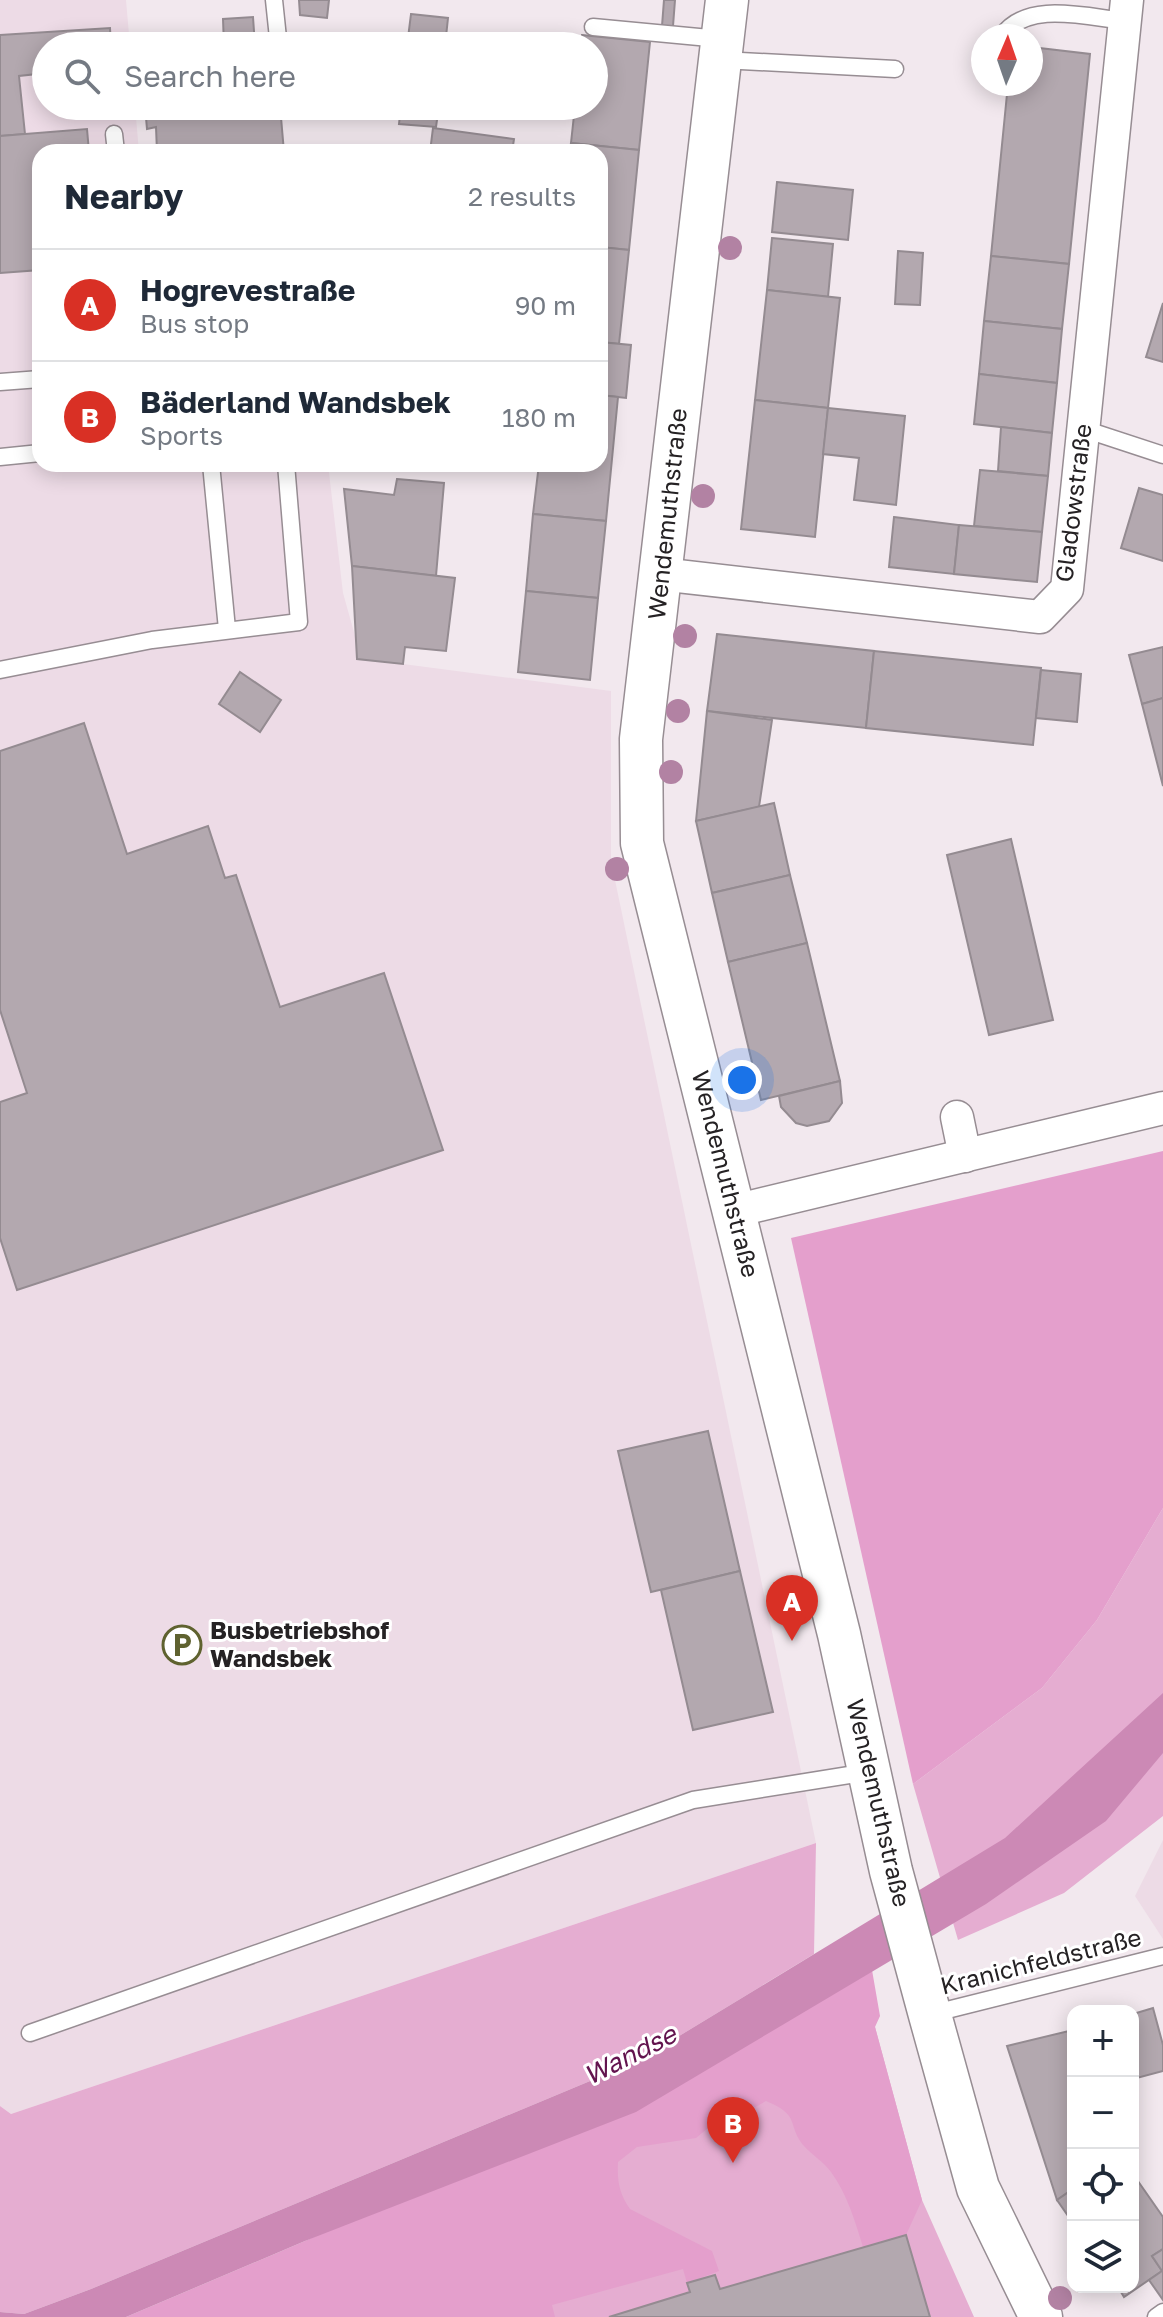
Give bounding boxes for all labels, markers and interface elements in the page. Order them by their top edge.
north arrow [971,24,1043,96]
search box [32,32,608,120]
icon: search [60,54,104,98]
text: Search here [124,58,296,94]
text: Nearby [64,176,184,216]
text: 2 results [468,181,576,212]
text: Hogrevestraße [140,272,356,308]
text: A [81,290,99,321]
text: 90 m [515,290,576,321]
text: Bus stop [140,308,249,339]
text: Bäderland Wandsbek [140,384,451,420]
text: B [81,402,99,433]
text: 180 m [502,402,576,433]
street label: Wendemuthstraße [641,407,692,621]
text: Sports [140,420,223,451]
street label: Gladowstraße [1048,422,1097,584]
your location [722,1060,762,1100]
street label: Wendemuthstraße [687,1067,766,1280]
pin: A [766,1575,818,1641]
place label: Busbetriebshof Wandsbek [210,1615,389,1672]
parking icon: Busbetriebshof Wandsbek [161,1624,203,1666]
street label: Wendemuthstraße [841,1696,917,1909]
street label: Kranichfeldstraße [937,1922,1144,2000]
map controls [1067,2005,1139,2293]
button: + [1067,2005,1139,2077]
water label: Wandse [578,2017,683,2091]
button: − [1067,2077,1139,2149]
pin: B [707,2097,759,2163]
button: locate [1067,2149,1139,2221]
button: layers [1067,2221,1139,2293]

